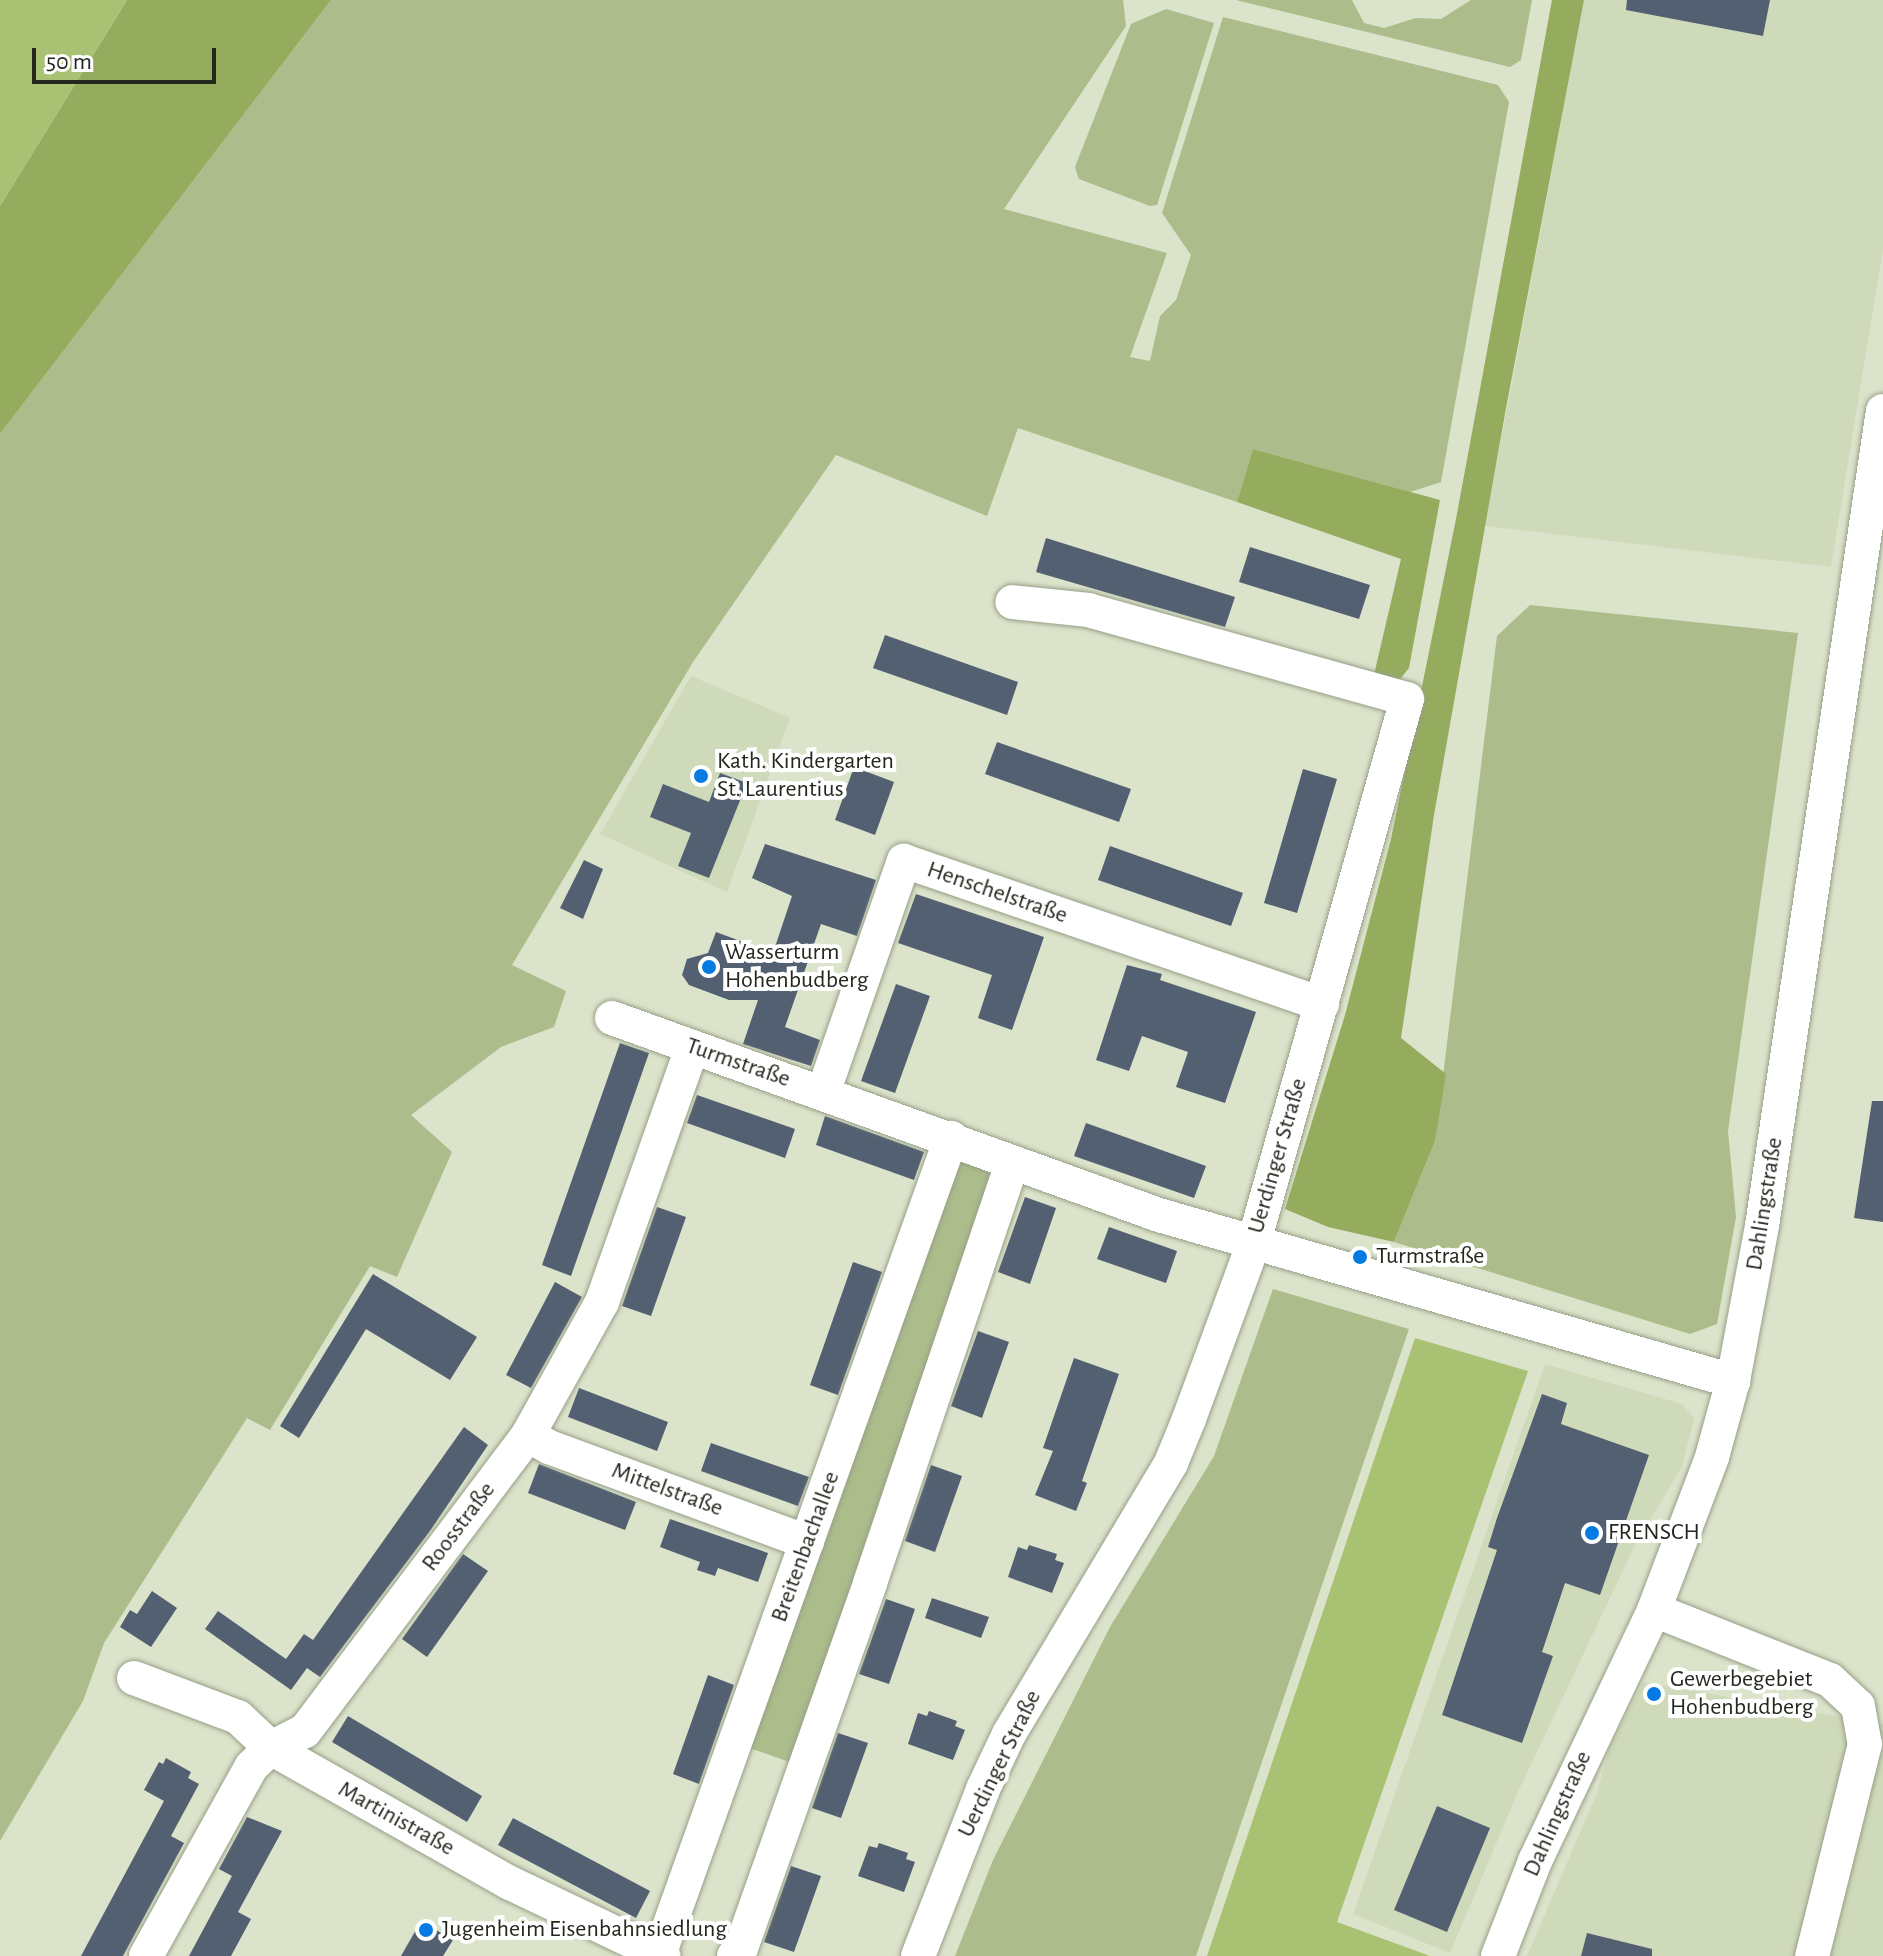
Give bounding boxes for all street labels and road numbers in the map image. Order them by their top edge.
street label: Henschelstraße [923,856,1071,930]
street label: Turmstraße [682,1032,794,1094]
street label: Uerdinger Straße [1242,1075,1314,1237]
street label: Dahlingstraße [1740,1135,1790,1273]
street label: Mittelstraße [607,1457,727,1523]
street label: Breitenbachallee [765,1468,847,1626]
street label: Roosstraße [416,1477,502,1577]
street label: Uerdinger Straße [952,1686,1048,1842]
street label: Dahlingstraße [1518,1747,1598,1881]
street label: Martinistraße [333,1775,459,1863]

